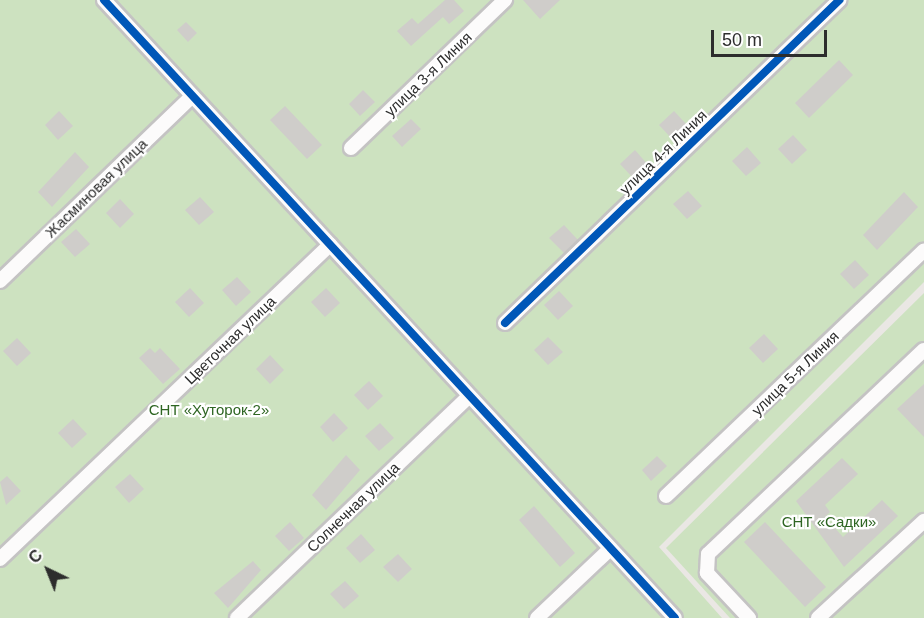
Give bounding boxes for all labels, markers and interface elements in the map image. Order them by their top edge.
scale bar [714,18,830,56]
street label: улица 3-я Линия [381,28,475,120]
text: 50 m [722,30,762,50]
street label: улица 4-я Линия [616,106,710,198]
street label: Жасминовая улица [41,135,151,241]
street label: Цветочная улица [181,292,279,388]
street label: улица 5-я Линия [748,327,842,419]
park label: СНТ «Хуторок-2» [149,401,269,419]
street label: Солнечная улица [303,458,403,556]
park label: СНТ «Садки» [782,513,876,531]
north arrow [18,540,78,600]
text: С [25,546,45,567]

